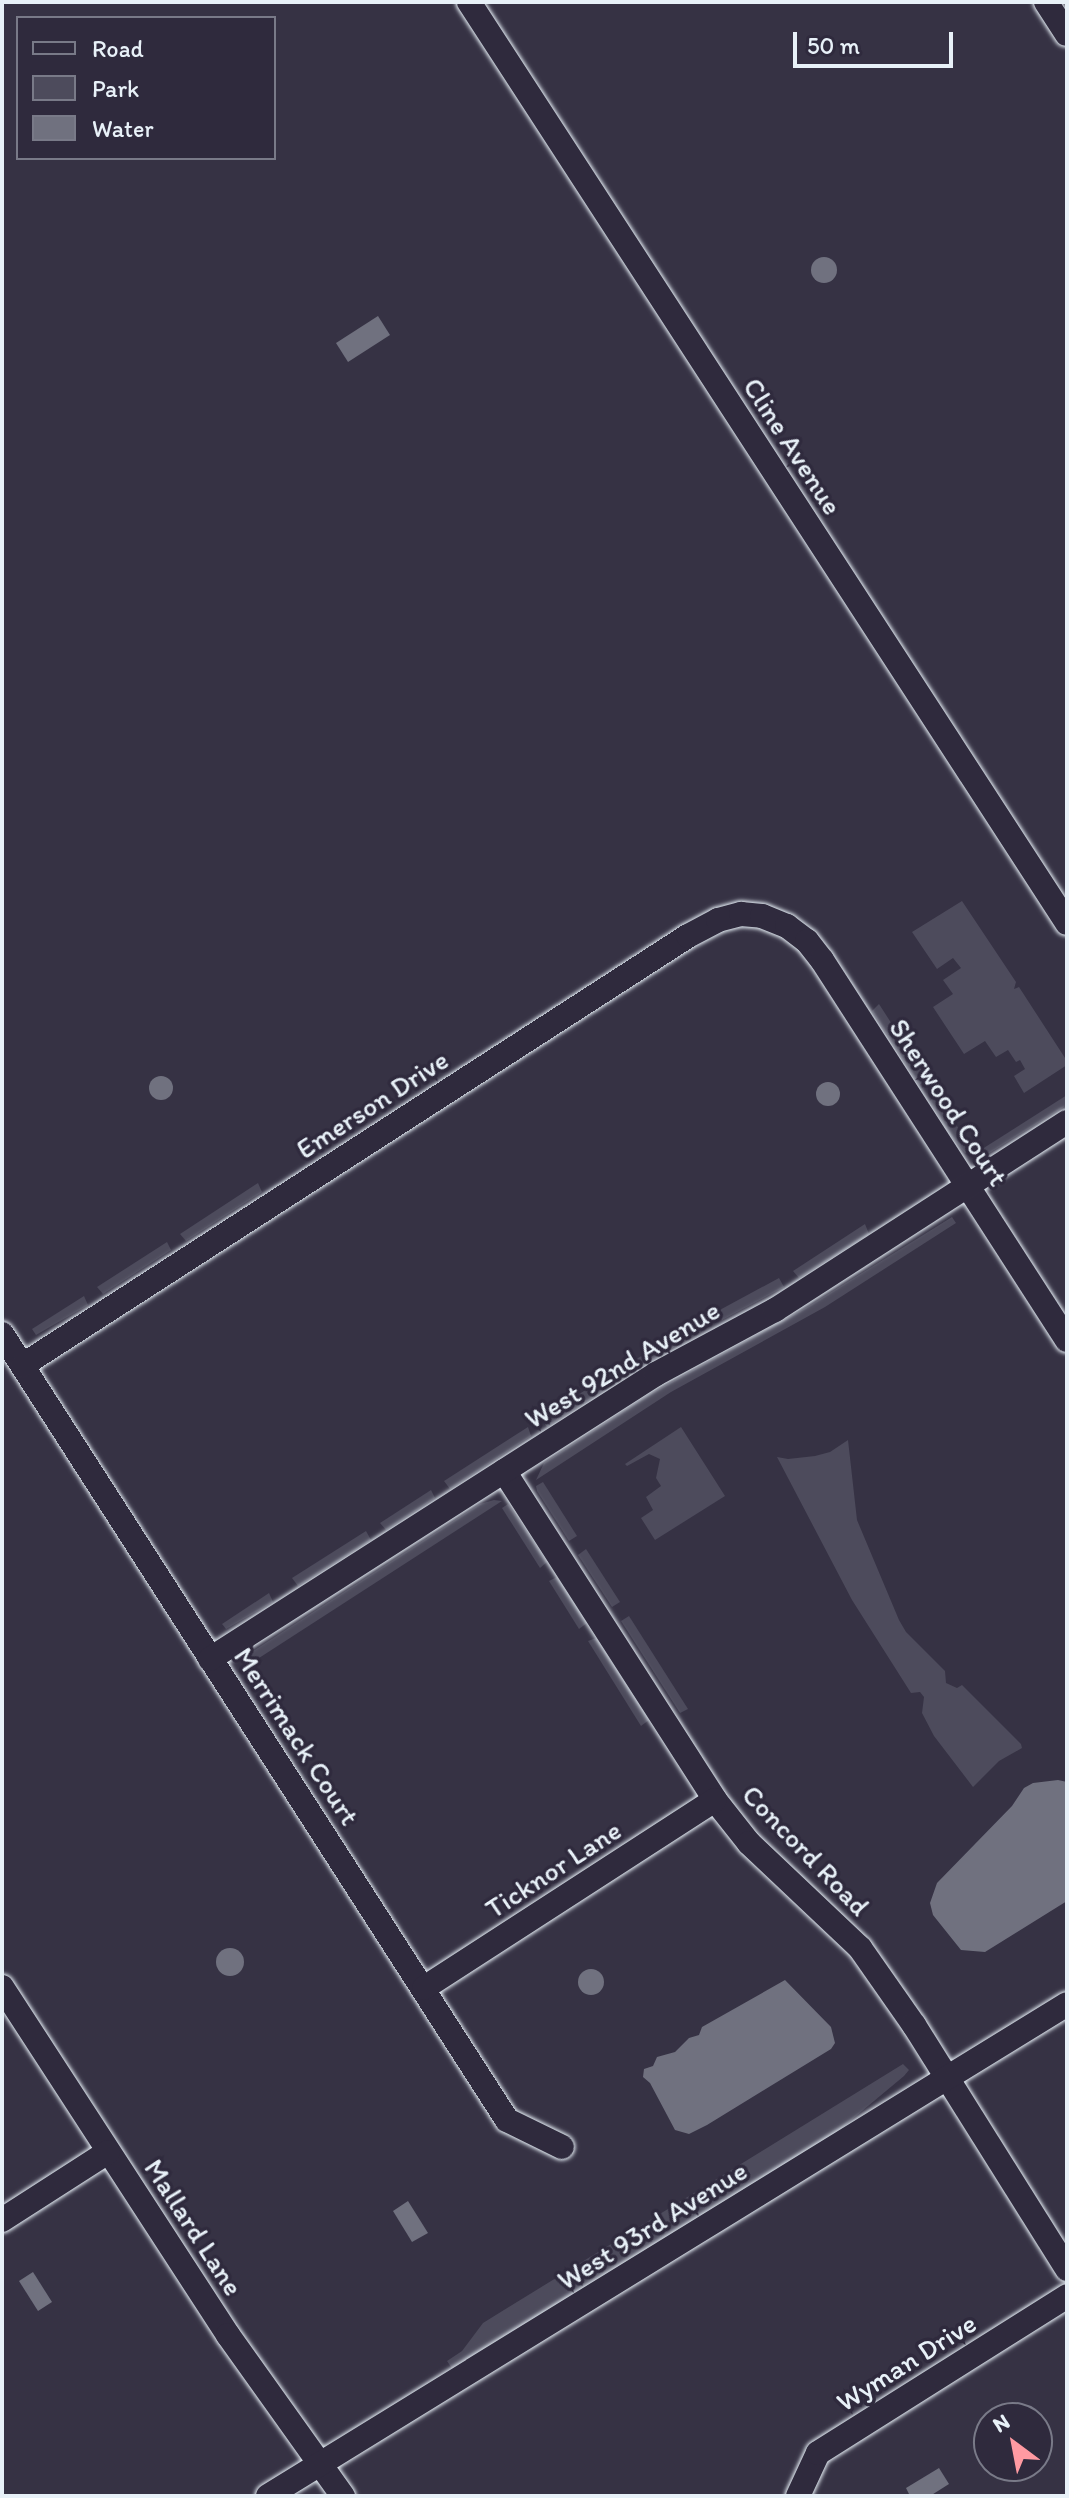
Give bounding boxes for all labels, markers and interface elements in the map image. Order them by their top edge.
legend [16,16,276,160]
scale bar [797,16,957,66]
text: 50 m [807,31,860,60]
text: Road [92,34,144,63]
text: Park [92,74,139,103]
text: Water [92,114,154,143]
street label: Cline Avenue [737,372,849,520]
street label: Sherwood Court [882,1012,1016,1192]
street label: Emerson Drive [289,1042,455,1166]
street label: West 92nd Avenue [519,1293,725,1435]
street label: Merrimack Court [227,1641,367,1831]
street label: Concord Road [735,1778,877,1922]
street label: Ticknor Lane [479,1813,627,1925]
street label: Mallard Lane [137,2152,251,2302]
street label: West 93rd Avenue [552,2154,752,2296]
street label: Wyman Drive [830,2306,982,2418]
north arrow [973,2402,1053,2482]
text: N [988,2408,1015,2438]

